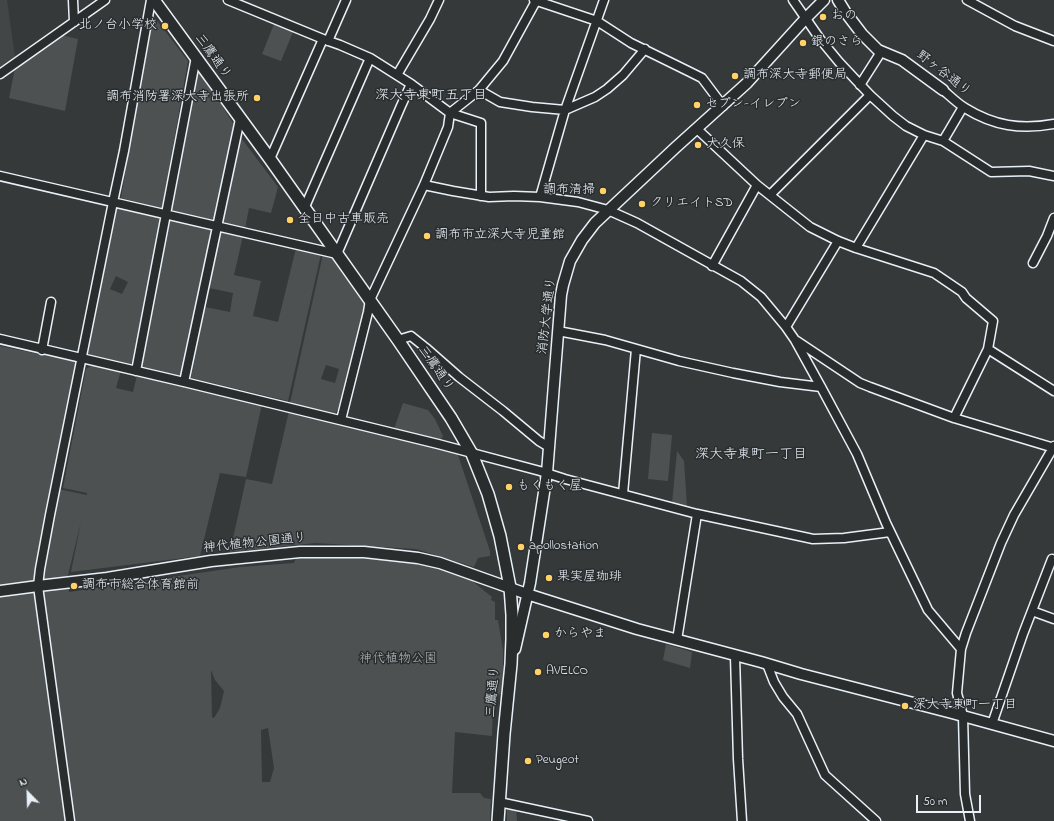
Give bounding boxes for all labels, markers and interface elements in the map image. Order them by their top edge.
place label: おの [831,9,857,25]
marker: おの [818,12,828,22]
place label: 北ノ台小学校 [79,18,157,34]
marker: 北ノ台小学校 [160,21,170,31]
street label: 三鷹通り [190,31,234,83]
place label: 銀のさら [811,35,863,51]
marker: 銀のさら [798,38,808,48]
street label: 野ヶ谷通り [913,48,973,100]
place label: 調布深大寺郵便局 [743,68,847,84]
marker: 調布深大寺郵便局 [730,71,740,81]
district label: 深大寺東町五丁目 [375,89,487,105]
place label: 調布消防署深大寺出張所 [106,90,249,106]
marker: 調布消防署深大寺出張所 [252,93,262,103]
place label: セブン-イレブン [705,97,801,113]
marker: セブン-イレブン [692,100,702,110]
place label: 大久保 [706,137,745,153]
marker: 大久保 [693,140,703,150]
place label: 調布清掃 [543,183,595,199]
marker: 調布清掃 [598,186,608,196]
place label: クリエイトSD [650,196,733,212]
marker: クリエイトSD [637,199,647,209]
place label: 全日中古車販売 [298,212,389,228]
marker: 全日中古車販売 [285,215,295,225]
place label: 調布市立深大寺児童館 [435,228,565,244]
marker: 調布市立深大寺児童館 [422,231,432,241]
street label: 消防大学通り [536,276,560,356]
street label: 三鷹通り [414,343,456,395]
district label: 深大寺東町一丁目 [695,448,807,464]
place label: もくもく屋 [517,479,582,495]
marker: もくもく屋 [504,482,514,492]
street label: 神代植物公園通り [202,531,308,557]
place label: apollostation [529,539,598,555]
marker: apollostation [516,542,526,552]
place label: 果実屋珈琲 [557,570,622,586]
marker: 果実屋珈琲 [544,573,554,583]
place label: 調布市総合体育館前 [82,578,199,594]
marker: 調布市総合体育館前 [69,581,79,591]
place label: からやま [554,627,606,643]
marker: からやま [541,630,551,640]
park label: 神代植物公園 [359,652,437,668]
place label: AVELCO [546,664,588,680]
street label: 三鷹通り [484,665,504,719]
marker: AVELCO [533,667,543,677]
place label: 深大寺東町一丁目 [913,698,1017,714]
marker: 深大寺東町一丁目 [900,701,910,711]
place label: Peugeot [536,753,579,769]
marker: Peugeot [523,756,533,766]
north arrow [8,773,48,813]
text: N [17,773,30,791]
scale bar [918,787,983,813]
text: 50 m [923,793,947,811]

